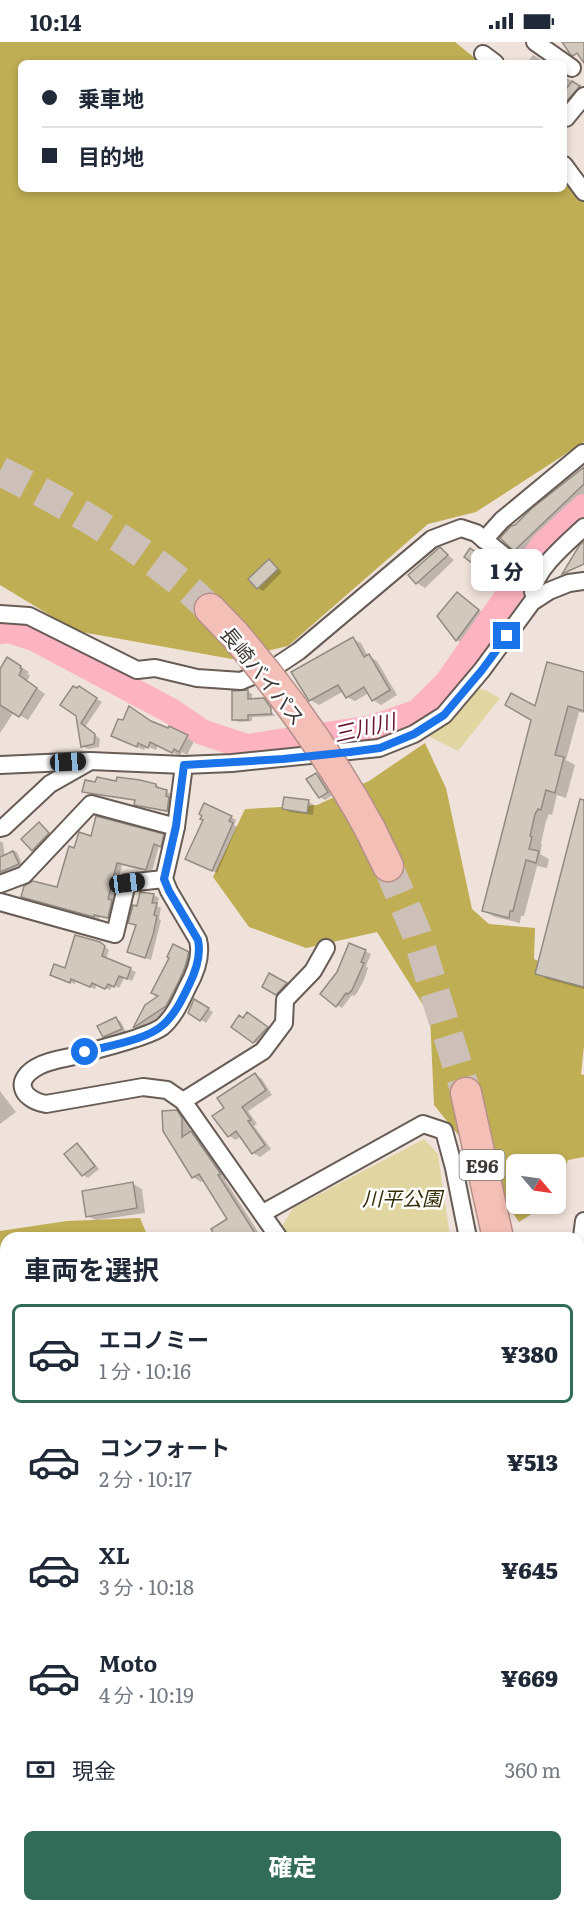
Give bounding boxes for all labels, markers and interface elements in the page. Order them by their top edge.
text: 10:14 [30,5,81,38]
text: 乗車地 [78,81,144,114]
text: 目的地 [78,139,144,172]
callout: 1 分 [471,549,543,591]
text: 1 分 [491,555,523,585]
street label: 長崎バイパス [215,619,313,731]
route end [493,622,520,649]
water label: 三川川 [330,703,400,748]
car [50,752,86,772]
car [108,872,146,894]
route start [71,1038,98,1065]
road number: E96 [460,1150,504,1180]
north arrow [506,1154,566,1214]
map controls [506,1154,566,1214]
park label: 川平公園 [362,1182,445,1212]
text: 車両を選択 [24,1248,159,1288]
text: エコノミー [99,1322,209,1355]
icon: car [27,1327,81,1381]
text: ¥380 [501,1337,558,1370]
text: 1 分 · 10:16 [99,1355,191,1385]
text: コンフォート [99,1430,230,1463]
icon: car [27,1435,81,1489]
text: ¥513 [507,1445,558,1478]
text: 2 分 · 10:17 [99,1463,192,1493]
text: XL [99,1538,130,1571]
icon: car [27,1543,81,1597]
text: ¥645 [501,1553,558,1586]
text: 3 分 · 10:18 [99,1571,194,1601]
text: Moto [99,1646,157,1679]
icon: car [27,1651,81,1705]
text: ¥669 [501,1661,558,1694]
text: 4 分 · 10:19 [99,1679,194,1709]
icon: cash [24,1753,57,1786]
text: 現金 [72,1753,116,1786]
text: 360 m [504,1754,561,1784]
button: 確定 [24,1831,561,1900]

